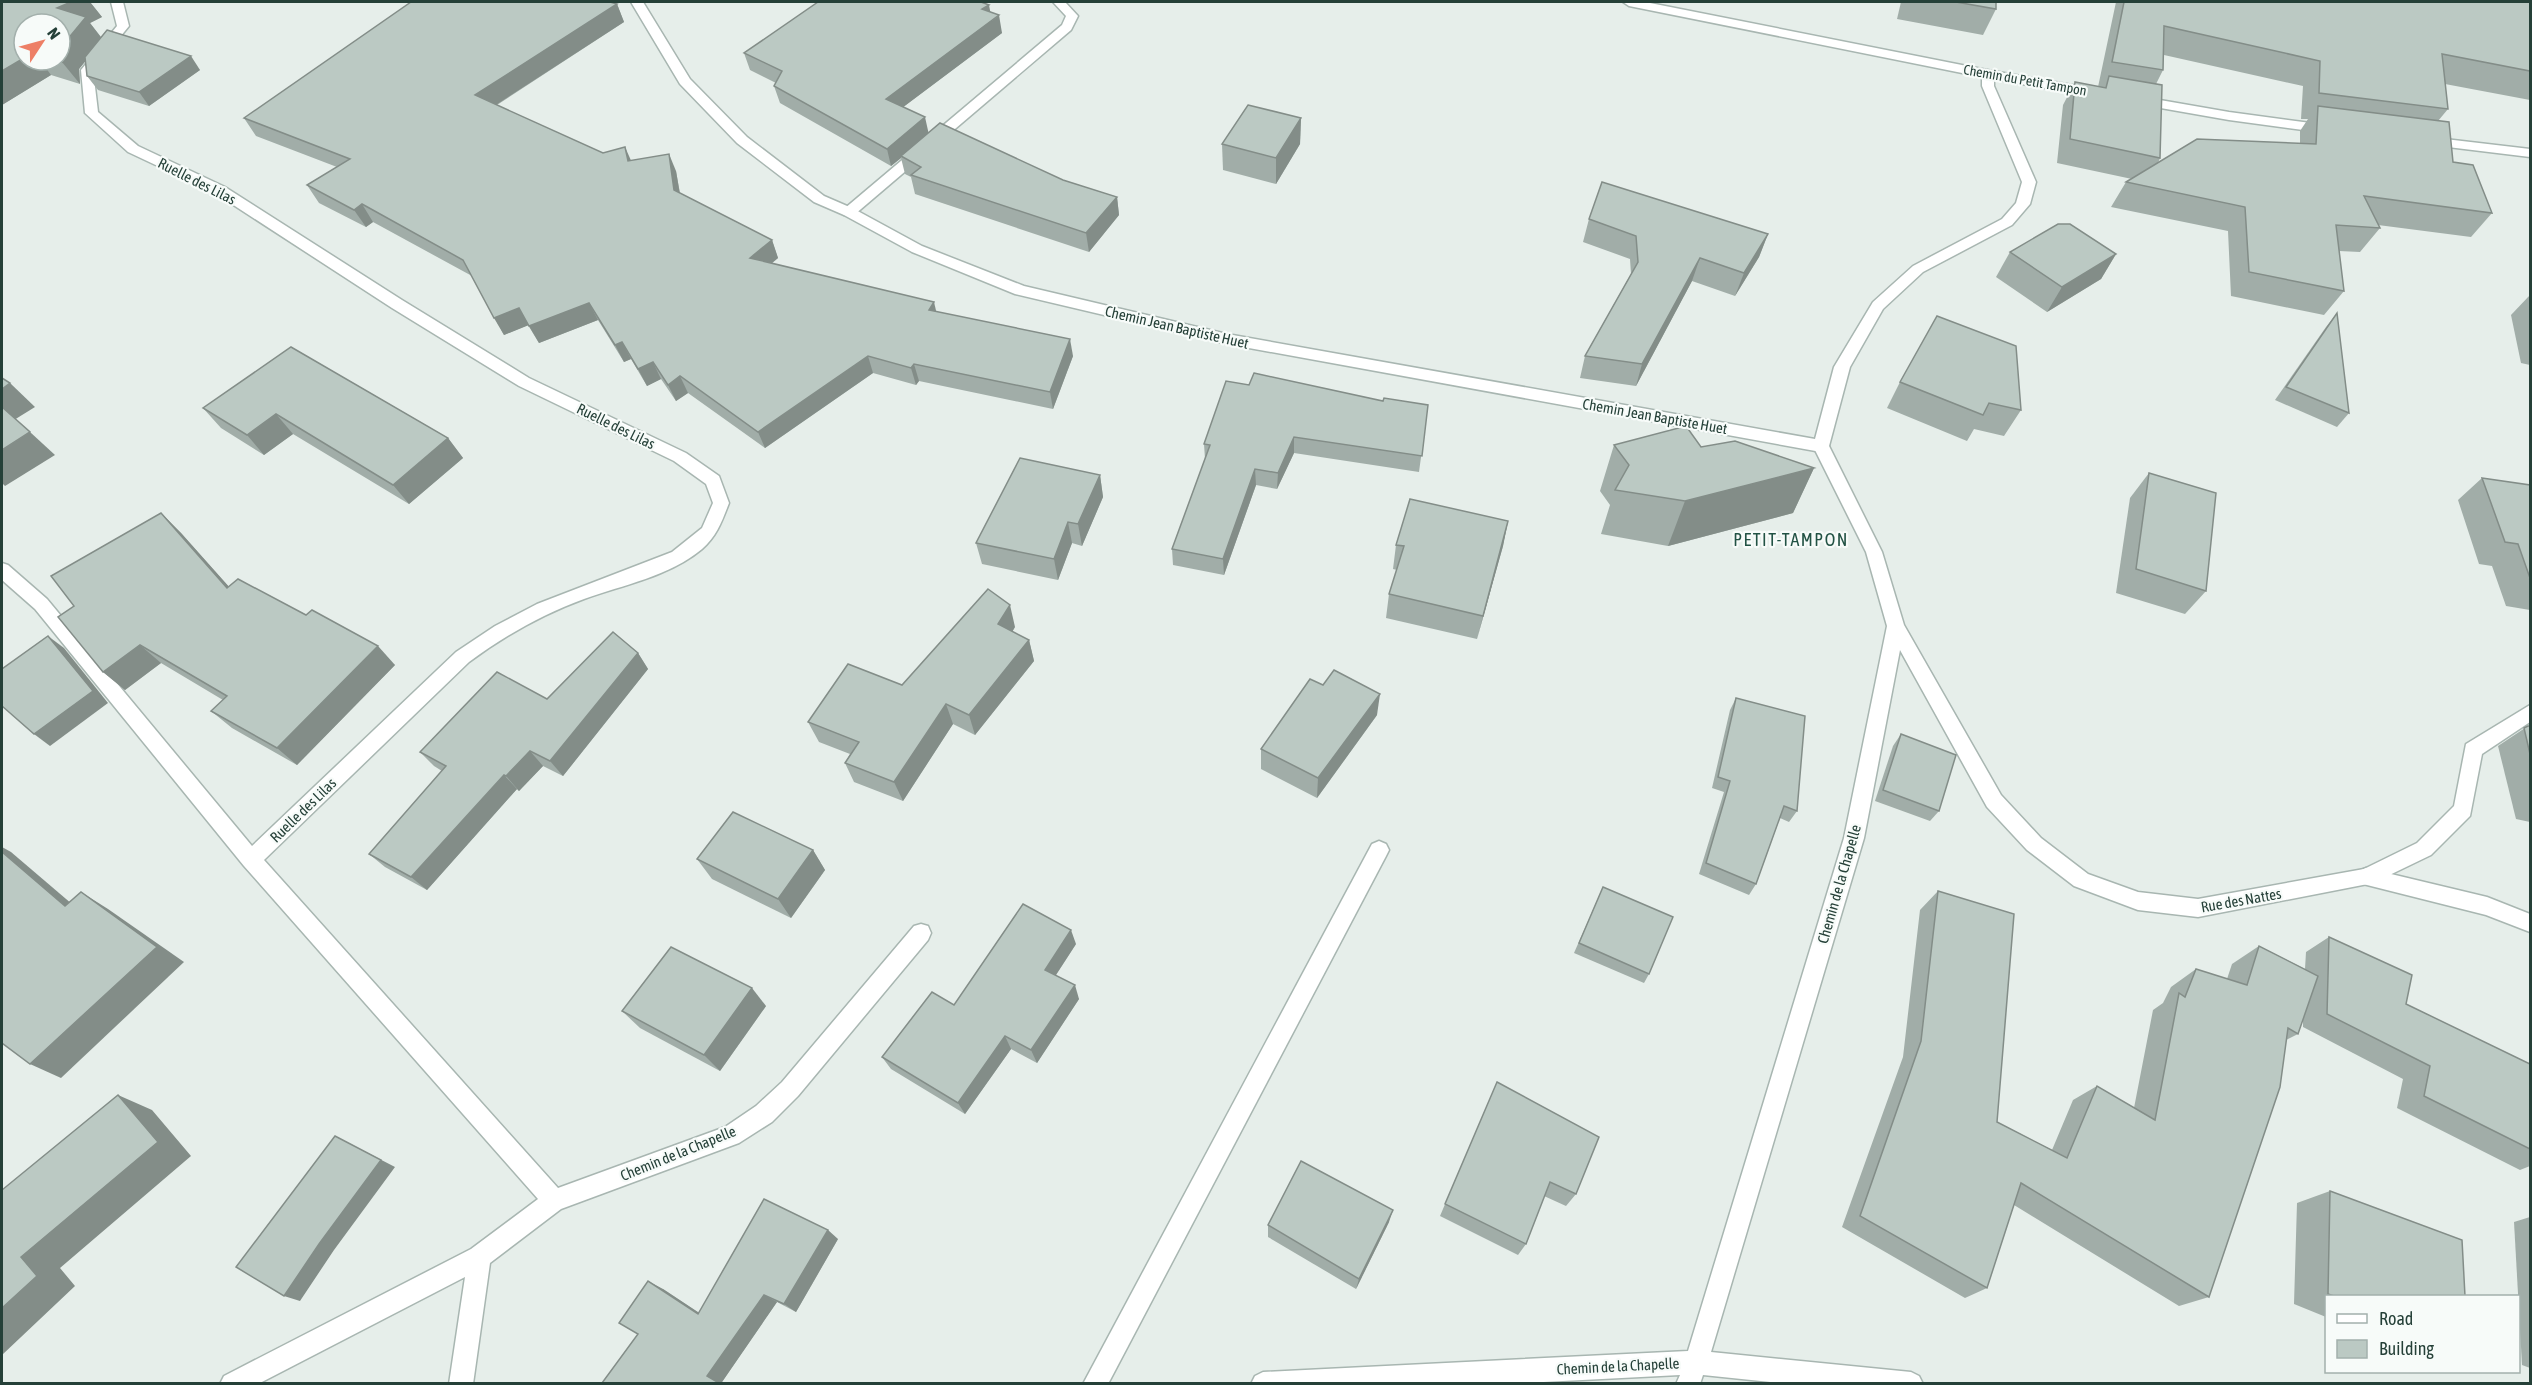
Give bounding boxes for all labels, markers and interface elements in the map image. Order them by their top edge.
north arrow [12,12,72,72]
text: N [44,24,64,42]
street label: Chemin du Petit Tampon [1962,61,2088,99]
street label: Ruelle des Lilas [155,154,239,208]
street label: Chemin Jean Baptiste Huet [1104,302,1250,352]
street label: Chemin Jean Baptiste Huet [1581,395,1729,437]
street label: Ruelle des Lilas [574,400,658,452]
district label: PETIT-TAMPON [1733,529,1849,550]
street label: Ruelle des Lilas [267,774,339,846]
street label: Chemin de la Chapelle [1814,822,1864,945]
street label: Rue des Nattes [2199,885,2283,915]
street label: Chemin de la Chapelle [618,1122,738,1184]
legend [2325,1295,2520,1373]
text: Road [2379,1308,2413,1329]
text: Building [2379,1338,2434,1359]
street label: Chemin de la Chapelle [1556,1354,1680,1378]

